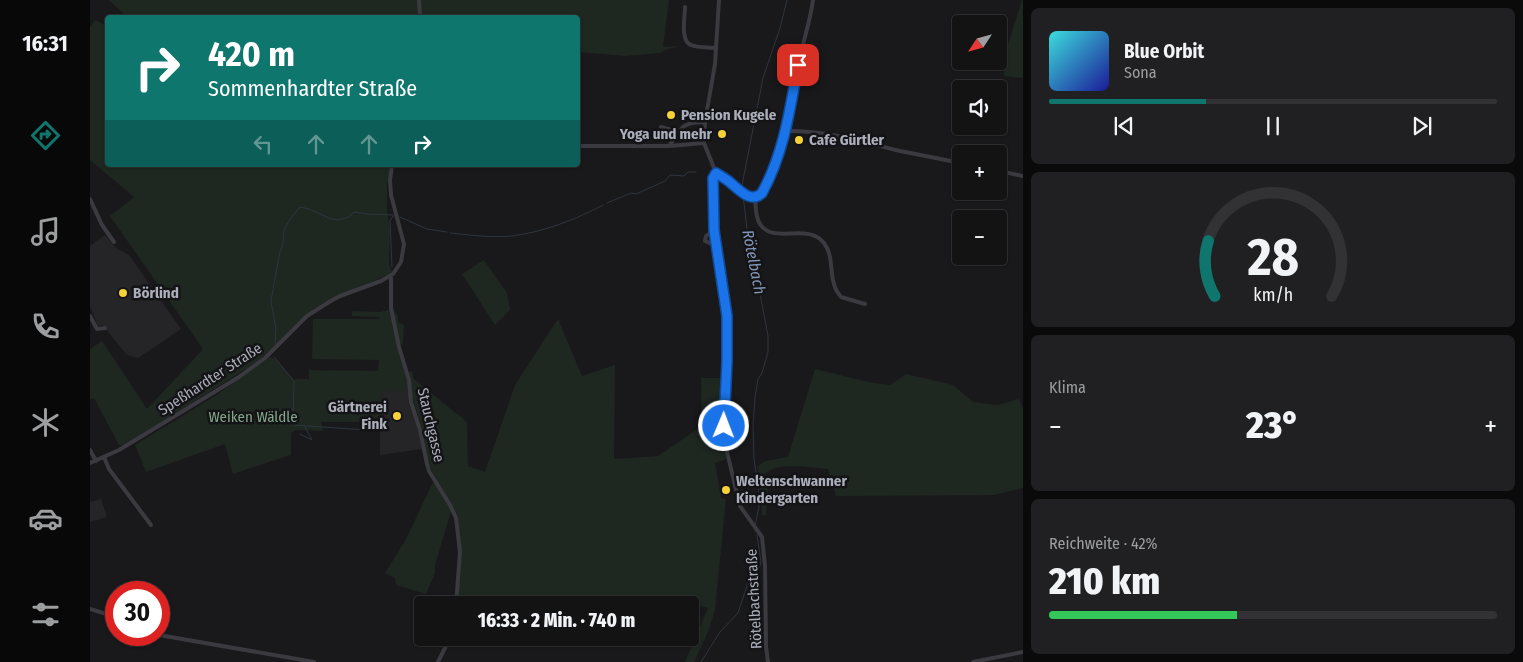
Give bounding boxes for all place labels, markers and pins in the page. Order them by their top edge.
pin [777,44,819,86]
place label: Pension Kugele [681,106,777,124]
marker: Pension Kugele [665,109,677,121]
place label: Yoga und mehr [619,125,712,143]
marker: Yoga und mehr [716,128,728,140]
place label: Cafe Gürtler [809,131,885,149]
marker: Cafe Gürtler [793,134,805,146]
place label: Börlind [133,284,179,302]
marker: Börlind [117,287,129,299]
place label: Gärtnerei Fink [328,398,387,433]
marker: Gärtnerei Fink [391,410,403,422]
place label: Weltenschwanner Kindergarten [736,472,847,507]
marker: Weltenschwanner Kindergarten [720,484,732,496]

